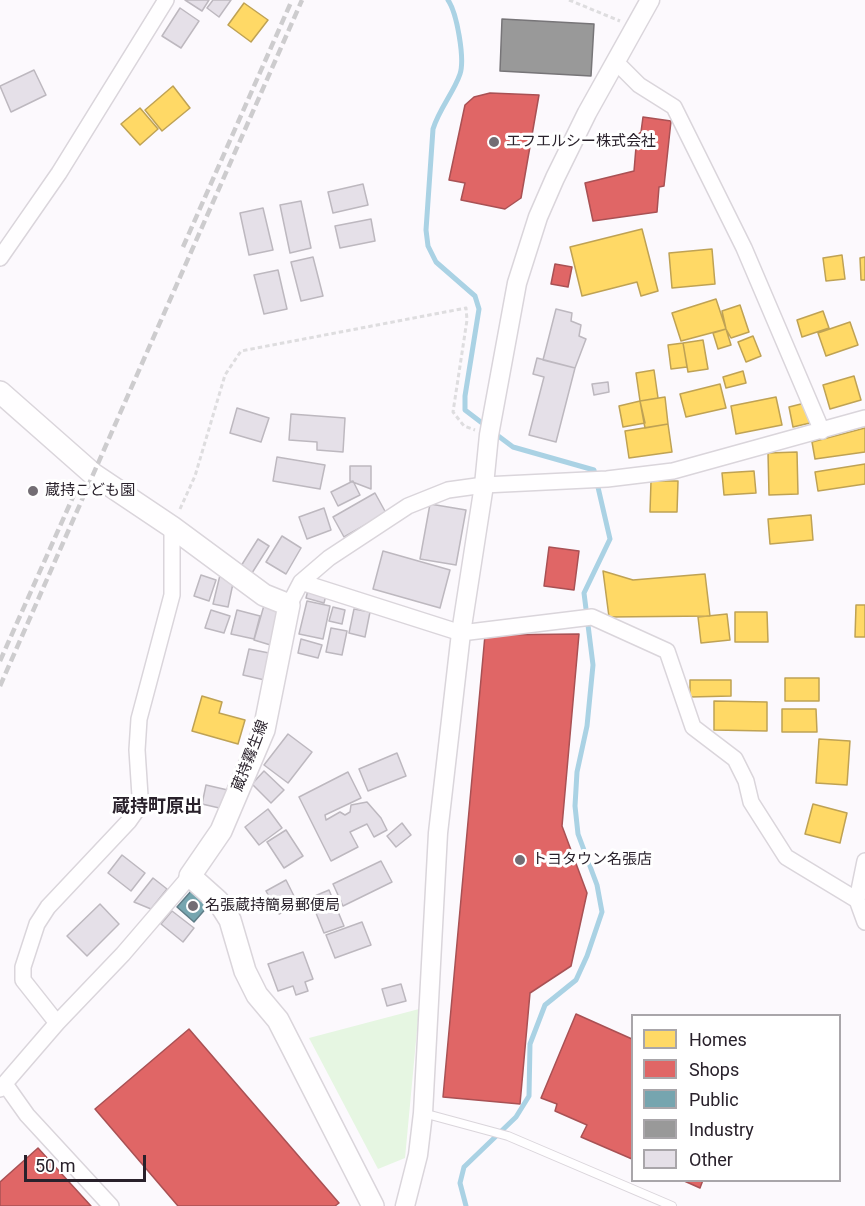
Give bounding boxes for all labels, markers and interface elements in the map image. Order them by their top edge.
place label: エフエルシー株式会社 [506,133,656,151]
marker: エフエルシー株式会社 [487,135,501,149]
place label: 蔵持こども園 [45,482,135,500]
marker: 蔵持こども園 [26,484,40,498]
street label: 蔵持霧生線 [229,718,273,794]
district label: 蔵持町原出 [112,796,202,818]
place label: トヨタウン名張店 [532,851,652,869]
marker: トヨタウン名張店 [513,853,527,867]
place label: 名張蔵持簡易郵便局 [205,897,340,915]
marker: 名張蔵持簡易郵便局 [186,899,200,913]
legend [631,1014,841,1182]
text: Homes [689,1029,747,1050]
text: Shops [689,1059,739,1080]
text: Public [689,1089,739,1110]
text: Industry [689,1119,754,1140]
scale bar [27,1143,148,1181]
text: Other [689,1149,733,1170]
text: 50 m [35,1155,75,1176]

